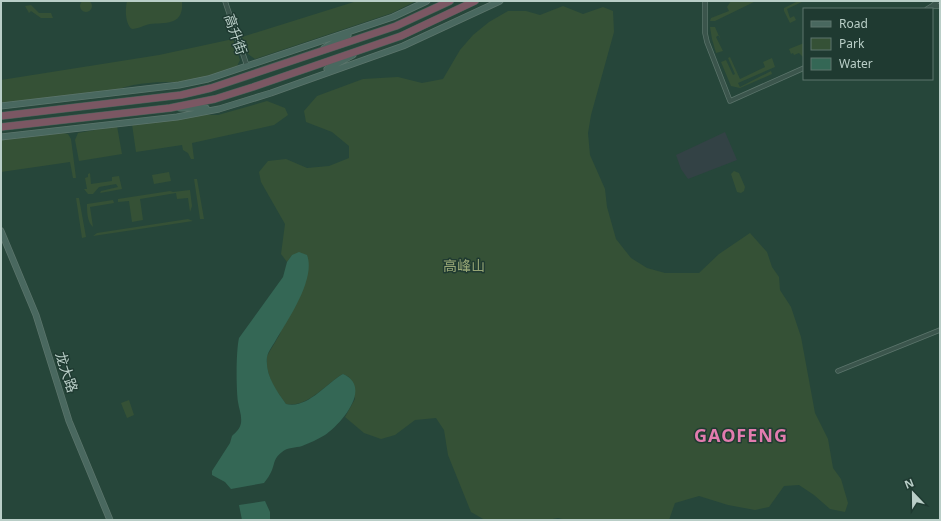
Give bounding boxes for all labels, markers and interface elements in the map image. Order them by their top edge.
legend [803,8,933,80]
street label: 高升街 [220,11,252,57]
text: Road [839,15,868,32]
text: Park [839,35,865,52]
text: Water [839,55,873,72]
park label: 高峰山 [443,256,485,275]
street label: 龙大路 [51,349,83,395]
district label: GAOFENG [694,423,788,447]
north arrow [893,473,933,513]
text: N [902,475,916,492]

